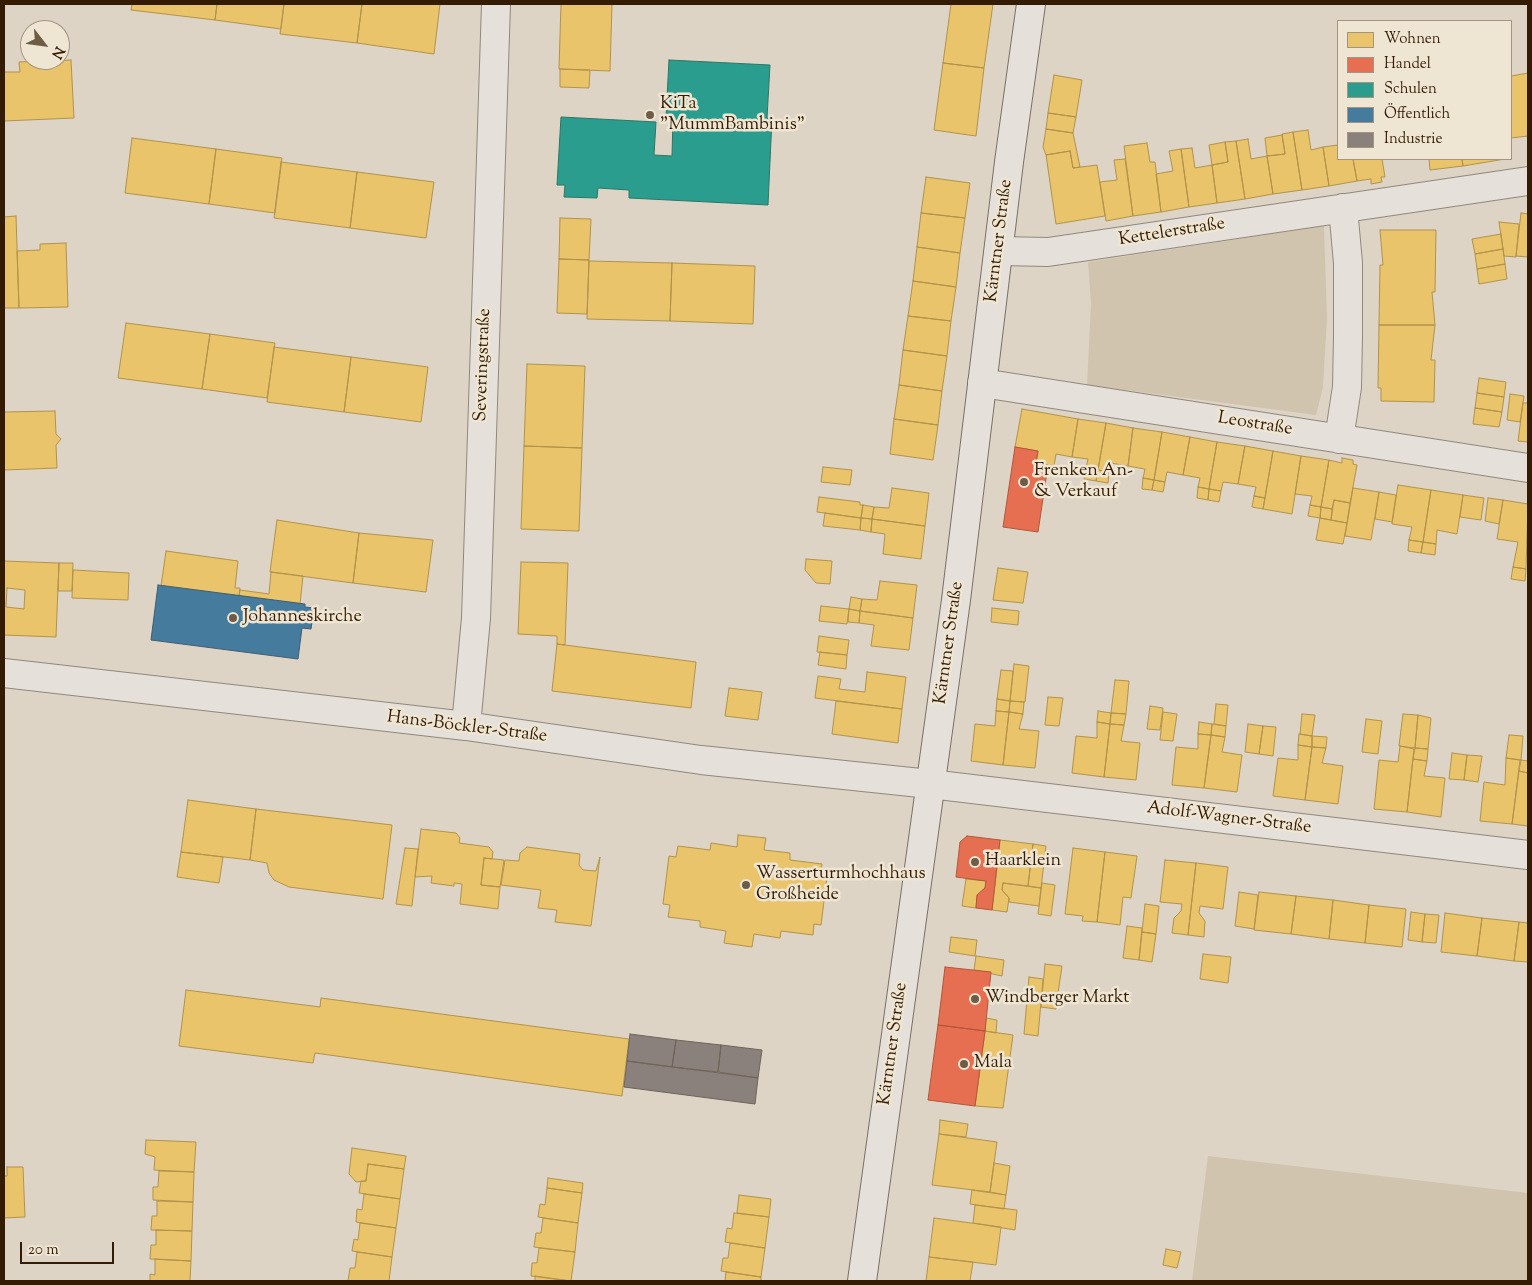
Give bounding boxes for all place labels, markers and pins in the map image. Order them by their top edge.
place label: KiTa "MummBambinis" [660,94,805,136]
marker: KiTa "MummBambinis" [644,109,656,121]
place label: Frenken An- & Verkauf [1034,461,1133,504]
marker: Frenken An- & Verkauf [1018,476,1030,488]
place label: Johanneskirche [243,607,362,629]
marker: Johanneskirche [227,612,239,624]
place label: Haarklein [985,851,1061,873]
marker: Haarklein [969,856,981,868]
place label: Wasserturmhochhaus Großheide [756,864,926,906]
marker: Wasserturmhochhaus Großheide [740,879,752,891]
place label: Windberger Markt [985,988,1129,1010]
marker: Windberger Markt [969,993,981,1005]
place label: Mala [974,1053,1012,1075]
marker: Mala [958,1058,970,1070]

